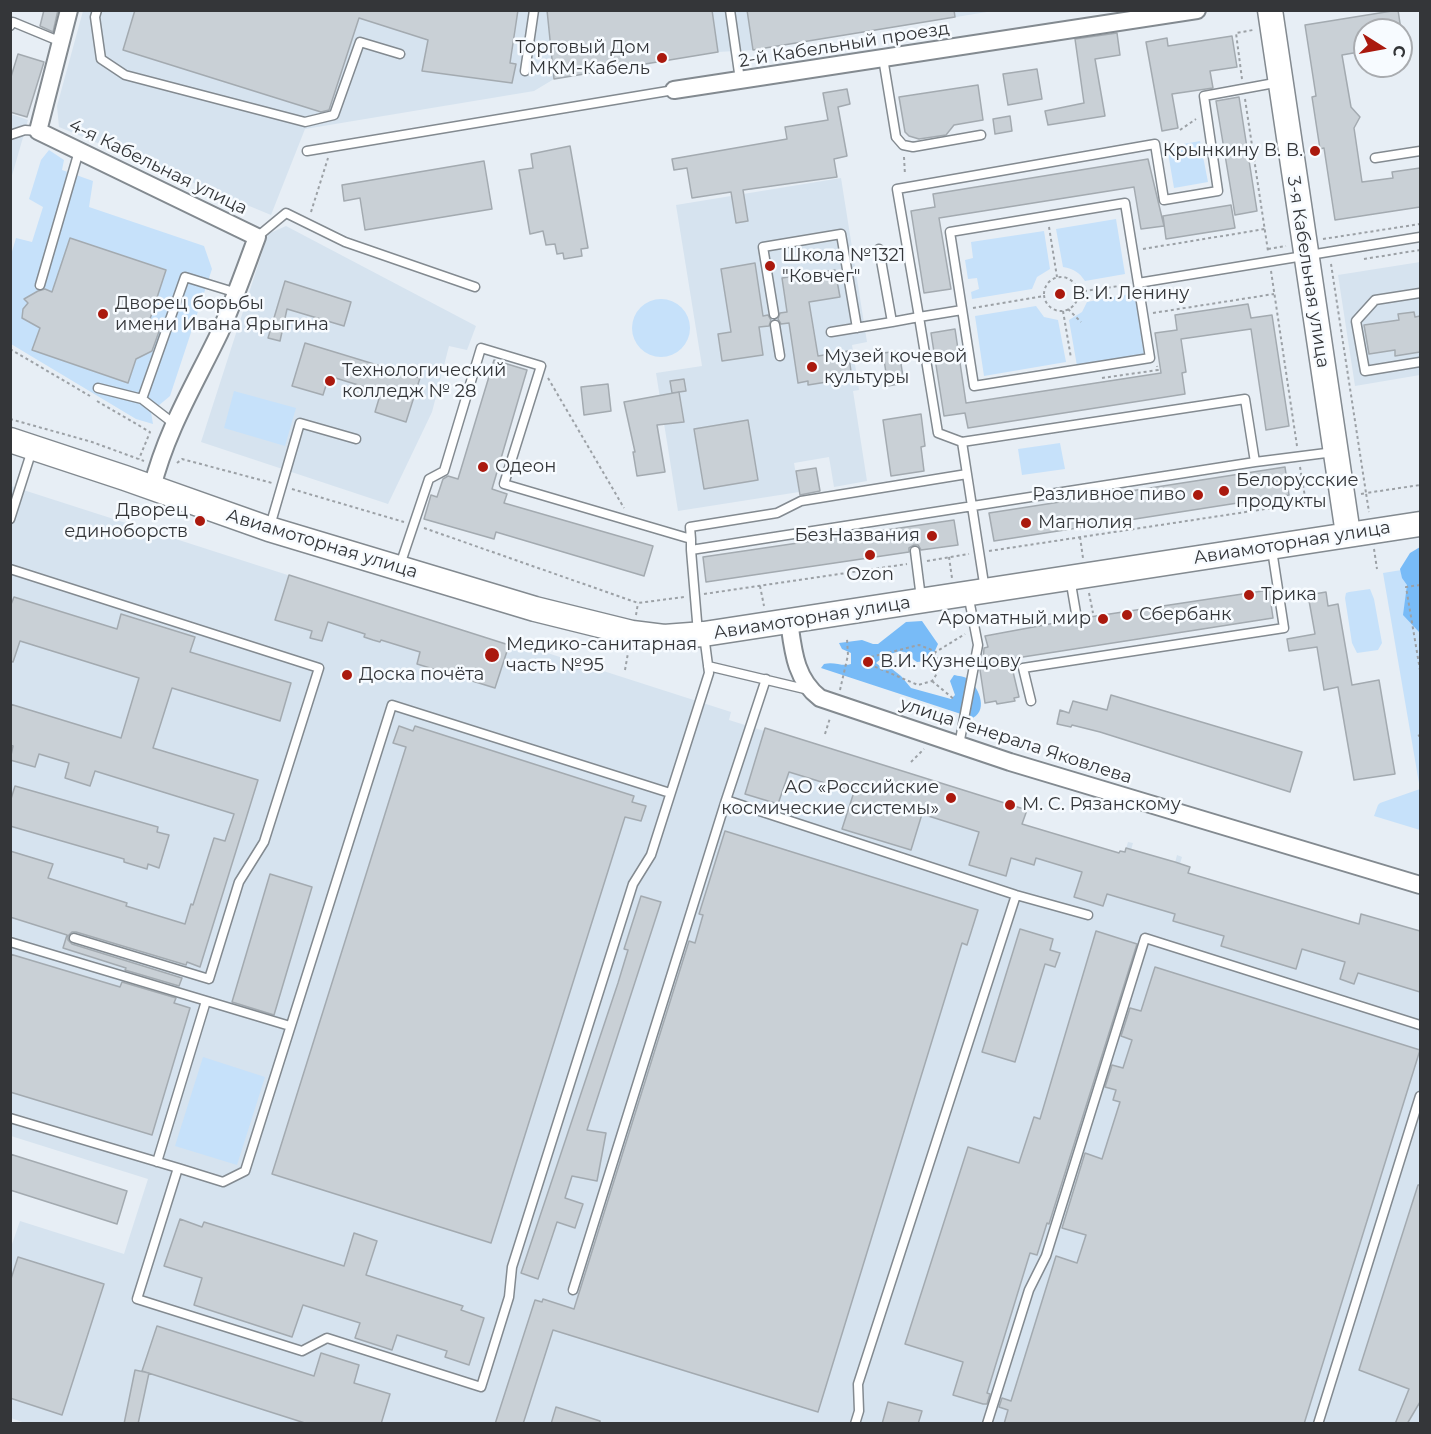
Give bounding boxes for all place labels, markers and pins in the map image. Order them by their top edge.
place label: Торговый Дом МКМ-Кабель [515,37,650,80]
marker: Торговый Дом МКМ-Кабель [655,51,669,65]
place label: Крынкину В. В. [1163,140,1303,162]
marker: Крынкину В. В. [1308,144,1322,158]
place label: Школа №1321 "Ковчег" [782,245,905,288]
marker: Школа №1321 "Ковчег" [763,259,777,273]
place label: В. И. Ленину [1072,283,1189,305]
marker: В. И. Ленину [1053,287,1067,301]
place label: Дворец борьбы имени Ивана Ярыгина [115,293,329,336]
marker: Дворец борьбы имени Ивана Ярыгина [96,307,110,321]
place label: Музей кочевой культуры [824,346,967,388]
place label: Технологический колледж № 28 [342,360,506,403]
marker: Музей кочевой культуры [805,360,819,374]
marker: Технологический колледж № 28 [323,374,337,388]
place label: Одеон [495,456,556,478]
marker: Одеон [476,460,490,474]
place label: Белорусские продукты [1236,470,1359,512]
place label: Разливное пиво [1032,484,1186,506]
marker: Белорусские продукты [1217,484,1231,498]
marker: Разливное пиво [1191,488,1205,502]
place label: Дворец единоборств [64,500,188,542]
place label: Магнолия [1038,512,1133,534]
marker: Дворец единоборств [193,514,207,528]
marker: Магнолия [1019,516,1033,530]
place label: БезНазвания [794,525,920,547]
marker: БезНазвания [925,529,939,543]
marker: Ozon [863,548,877,562]
place label: Ozon [846,564,894,586]
place label: Трика [1261,584,1317,606]
marker: Трика [1242,588,1256,602]
place label: Сбербанк [1139,604,1231,626]
place label: Ароматный мир [938,608,1091,630]
marker: Сбербанк [1120,608,1134,622]
marker: Ароматный мир [1096,612,1110,626]
place label: Медико-санитарная часть №95 [506,634,697,676]
marker: Медико-санитарная часть №95 [483,646,501,664]
place label: В.И. Кузнецову [880,651,1021,673]
marker: В.И. Кузнецову [861,655,875,669]
place label: Доска почёта [359,664,484,686]
marker: Доска почёта [340,668,354,682]
place label: АО «Российские космические системы» [721,777,939,820]
marker: АО «Российские космические системы» [944,791,958,805]
place label: М. С. Рязанскому [1022,794,1181,816]
marker: М. С. Рязанскому [1003,798,1017,812]

